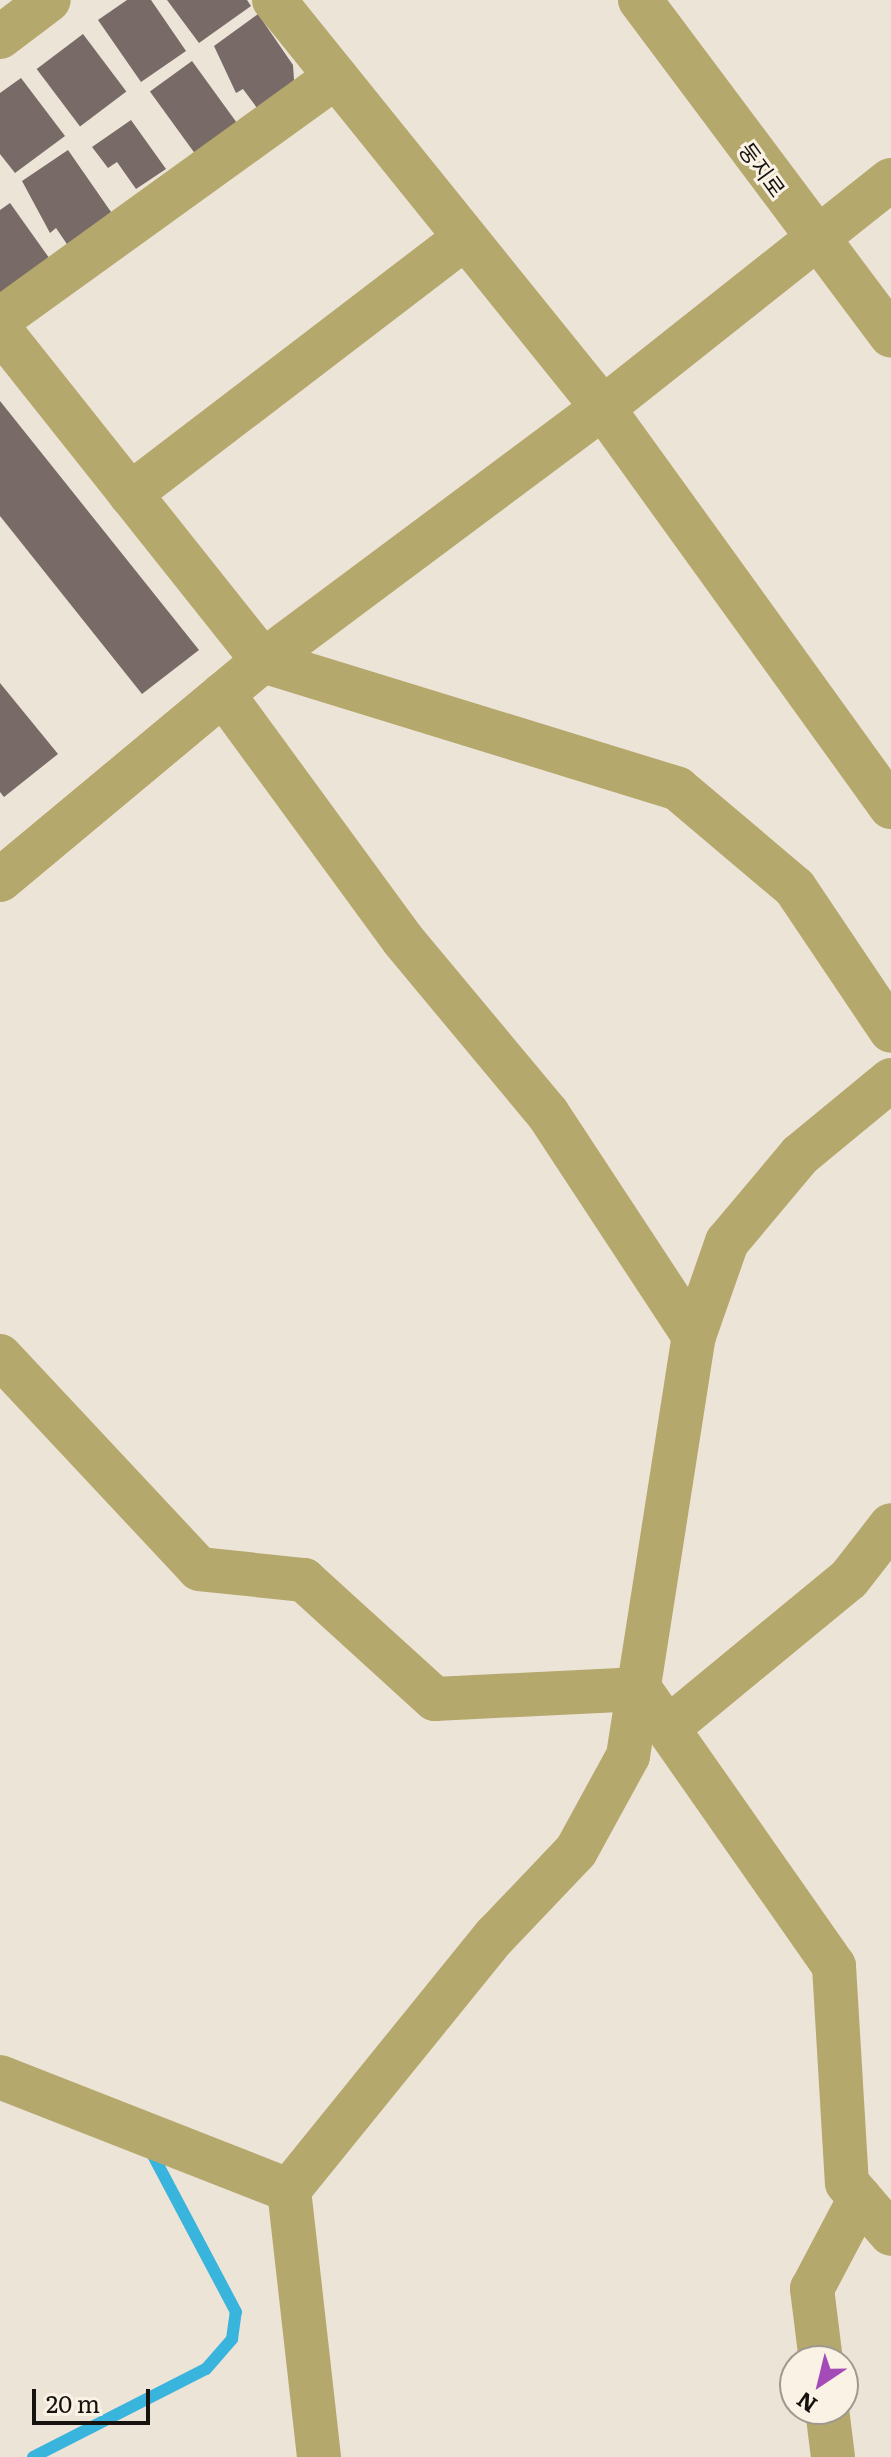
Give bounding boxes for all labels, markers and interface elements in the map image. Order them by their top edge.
street label: 둥지로 [734,137,792,201]
north arrow [779,2345,859,2425]
scale bar [36,2373,154,2423]
text: 20 m [46,2385,100,2420]
text: N [789,2385,823,2422]

